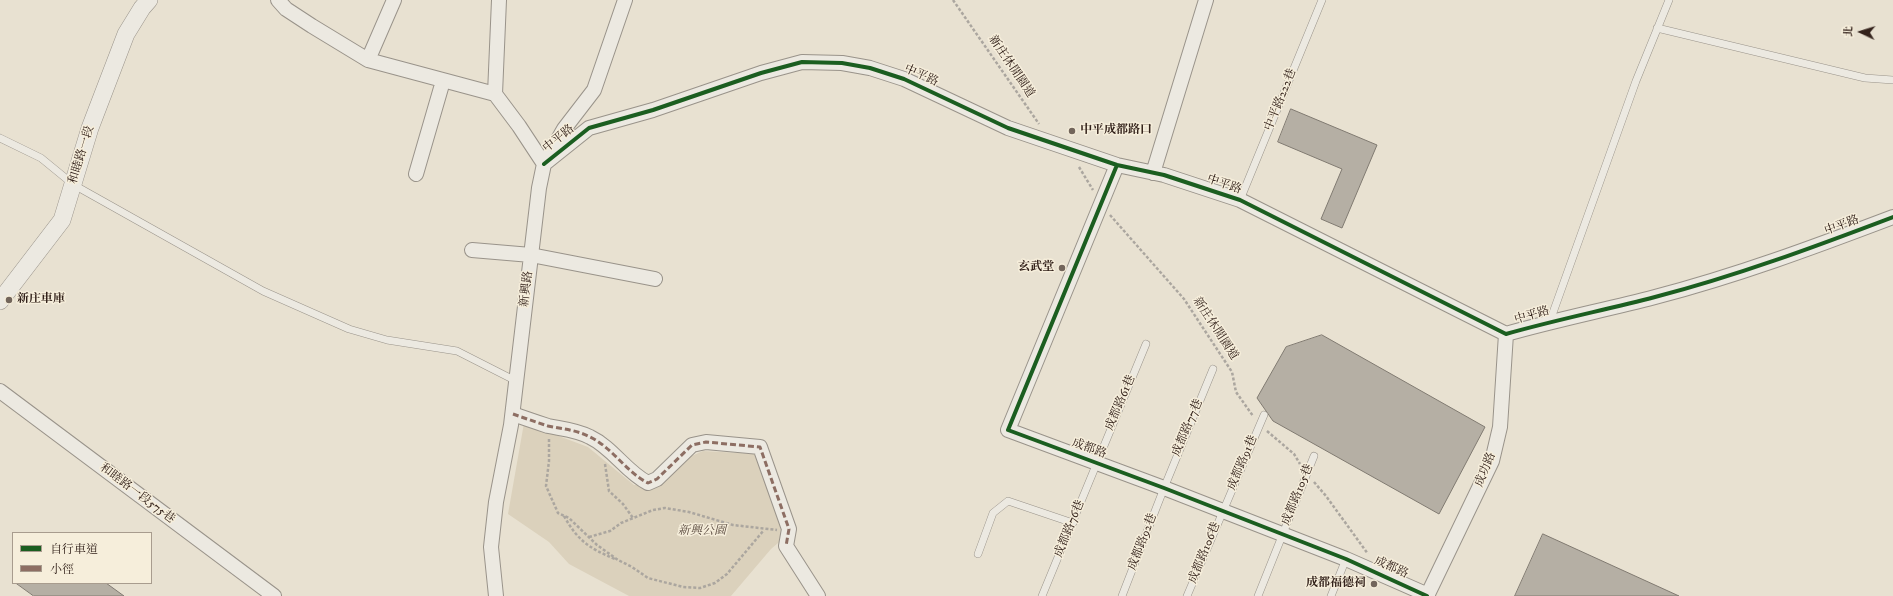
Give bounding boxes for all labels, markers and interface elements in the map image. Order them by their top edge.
north arrow [1841,12,1881,52]
text: 北 [1842,25,1856,37]
street label: 新庄休閒園道 [985,33,1037,101]
street label: 中平路 [902,62,940,90]
street label: 中平路222巷 [1262,67,1300,133]
street label: 中平路 [540,122,578,156]
street label: 和睦路一段 [66,124,98,186]
place label: 中平成都路口 [1080,124,1152,138]
marker: 中平成都路口 [1067,126,1077,136]
street label: 中平路 [1205,172,1243,198]
street label: 中平路 [1823,213,1861,239]
place label: 玄武堂 [1018,261,1054,275]
marker: 玄武堂 [1057,263,1067,273]
street label: 新興路 [518,270,536,308]
place label: 新庄車庫 [17,293,65,307]
marker: 新庄車庫 [4,295,14,305]
street label: 新庄休閒園道 [1189,295,1241,363]
street label: 中平路 [1513,304,1551,328]
street label: 成都路61巷 [1103,373,1139,433]
street label: 成都路77巷 [1170,397,1206,459]
street label: 成都路91巷 [1225,433,1261,493]
street label: 成都路 [1070,436,1108,462]
street label: 成功路 [1473,451,1499,489]
street label: 和睦路一段575巷 [97,461,177,527]
street label: 成都路105巷 [1279,462,1317,528]
street label: 成都路76巷 [1052,498,1088,560]
street label: 成都路92巷 [1126,511,1160,573]
street label: 成都路106巷 [1186,520,1224,586]
park label: 新興公園 [678,525,726,539]
legend [12,532,152,584]
text: 自行車道 [50,542,98,557]
street label: 成都路 [1372,554,1410,582]
text: 小徑 [50,562,74,577]
place label: 成都福德祠 [1306,577,1366,591]
marker: 成都福德祠 [1369,579,1379,589]

